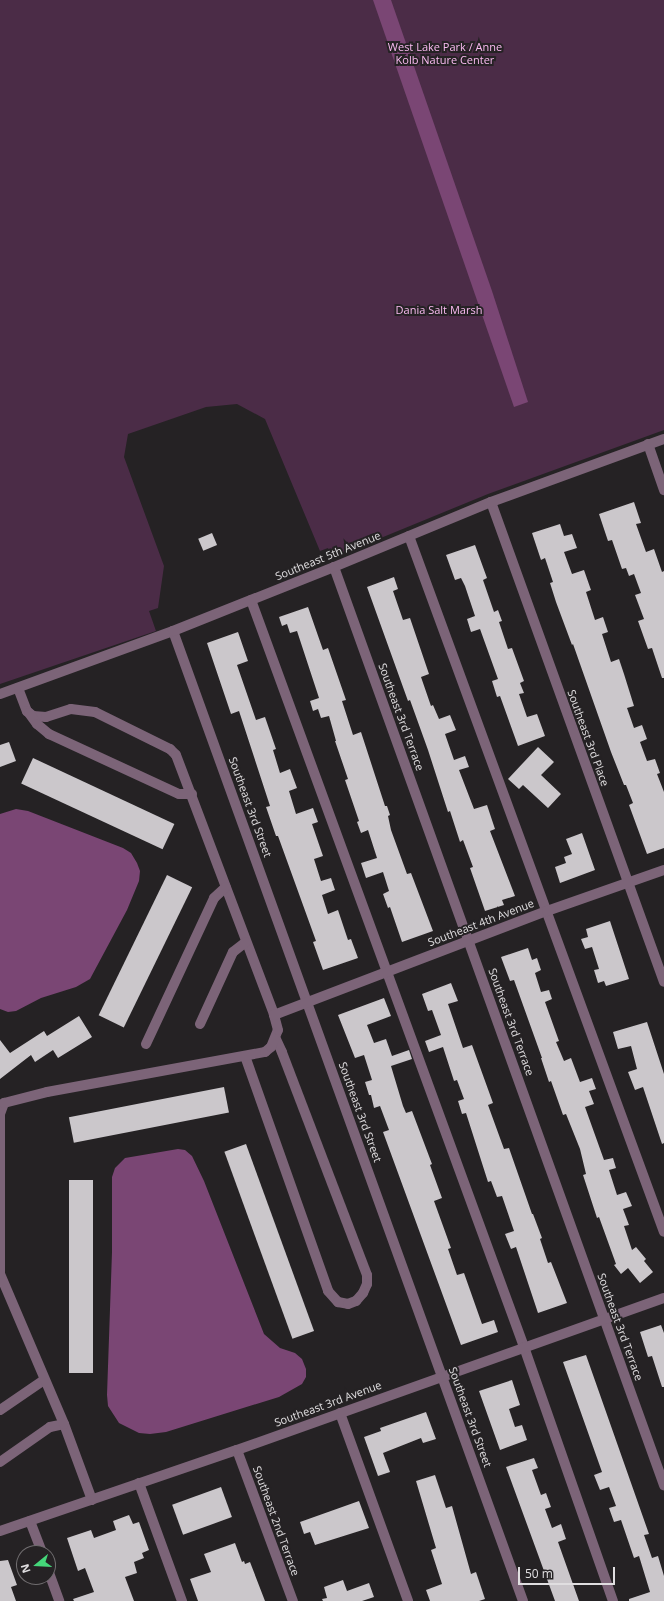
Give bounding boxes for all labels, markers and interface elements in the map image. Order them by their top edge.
park label: West Lake Park / Anne Kolb Nature Center [388,41,502,67]
park label: Dania Salt Marsh [396,303,482,317]
street label: Southeast 5th Avenue [273,529,383,583]
street label: Southeast 3rd Terrace [375,661,427,773]
street label: Southeast 3rd Place [564,688,612,788]
street label: Southeast 3rd Street [226,755,274,859]
street label: Southeast 4th Avenue [426,897,536,949]
street label: Southeast 3rd Terrace [485,966,537,1078]
street label: Southeast 3rd Street [336,1060,384,1164]
street label: Southeast 3rd Terrace [594,1271,646,1383]
street label: Southeast 3rd Street [446,1365,494,1469]
street label: Southeast 3rd Avenue [273,1378,383,1430]
street label: Southeast 2nd Terrace [250,1464,302,1578]
north arrow [16,1545,56,1585]
scale bar [520,1559,617,1585]
text: N [17,1562,34,1575]
text: 50 m [525,1565,553,1582]

